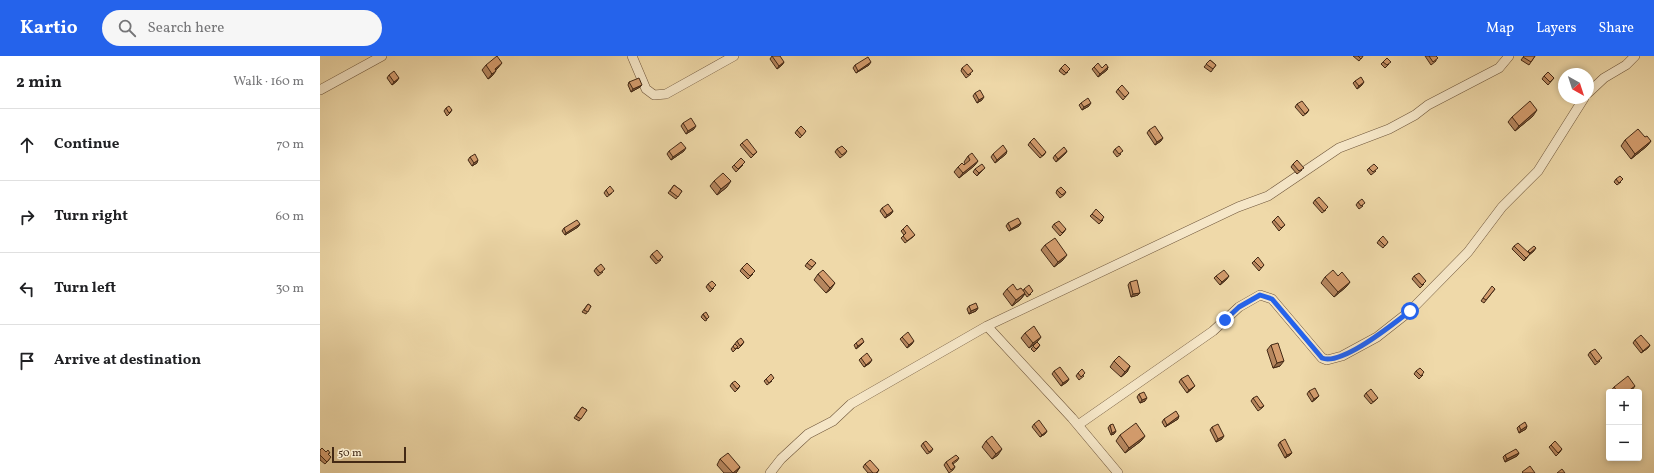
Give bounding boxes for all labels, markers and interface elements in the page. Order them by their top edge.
search box [102,10,382,46]
text: Kartio [20,15,78,41]
icon: search [116,17,138,39]
text: Search here [148,18,224,39]
text: Map [1486,19,1514,38]
text: Layers [1536,19,1576,38]
text: Share [1598,19,1634,38]
north arrow [1558,68,1594,104]
text: 2 min [16,71,62,94]
text: Walk · 160 m [233,73,304,91]
icon: ahead [16,134,38,156]
text: Continue [54,134,119,155]
text: 70 m [276,136,304,154]
icon: right [16,206,38,228]
text: Turn right [54,206,128,227]
text: 60 m [276,208,304,226]
icon: left [16,278,38,300]
text: Turn left [54,278,116,299]
text: 30 m [276,280,304,298]
route start [1401,302,1419,320]
route end [1216,311,1234,329]
icon: arrive [16,350,38,372]
text: Arrive at destination [54,350,201,371]
map controls [1606,389,1642,461]
button: + [1606,389,1642,425]
button: − [1606,425,1642,461]
scale bar [332,445,406,464]
text: 50 m [338,446,362,461]

